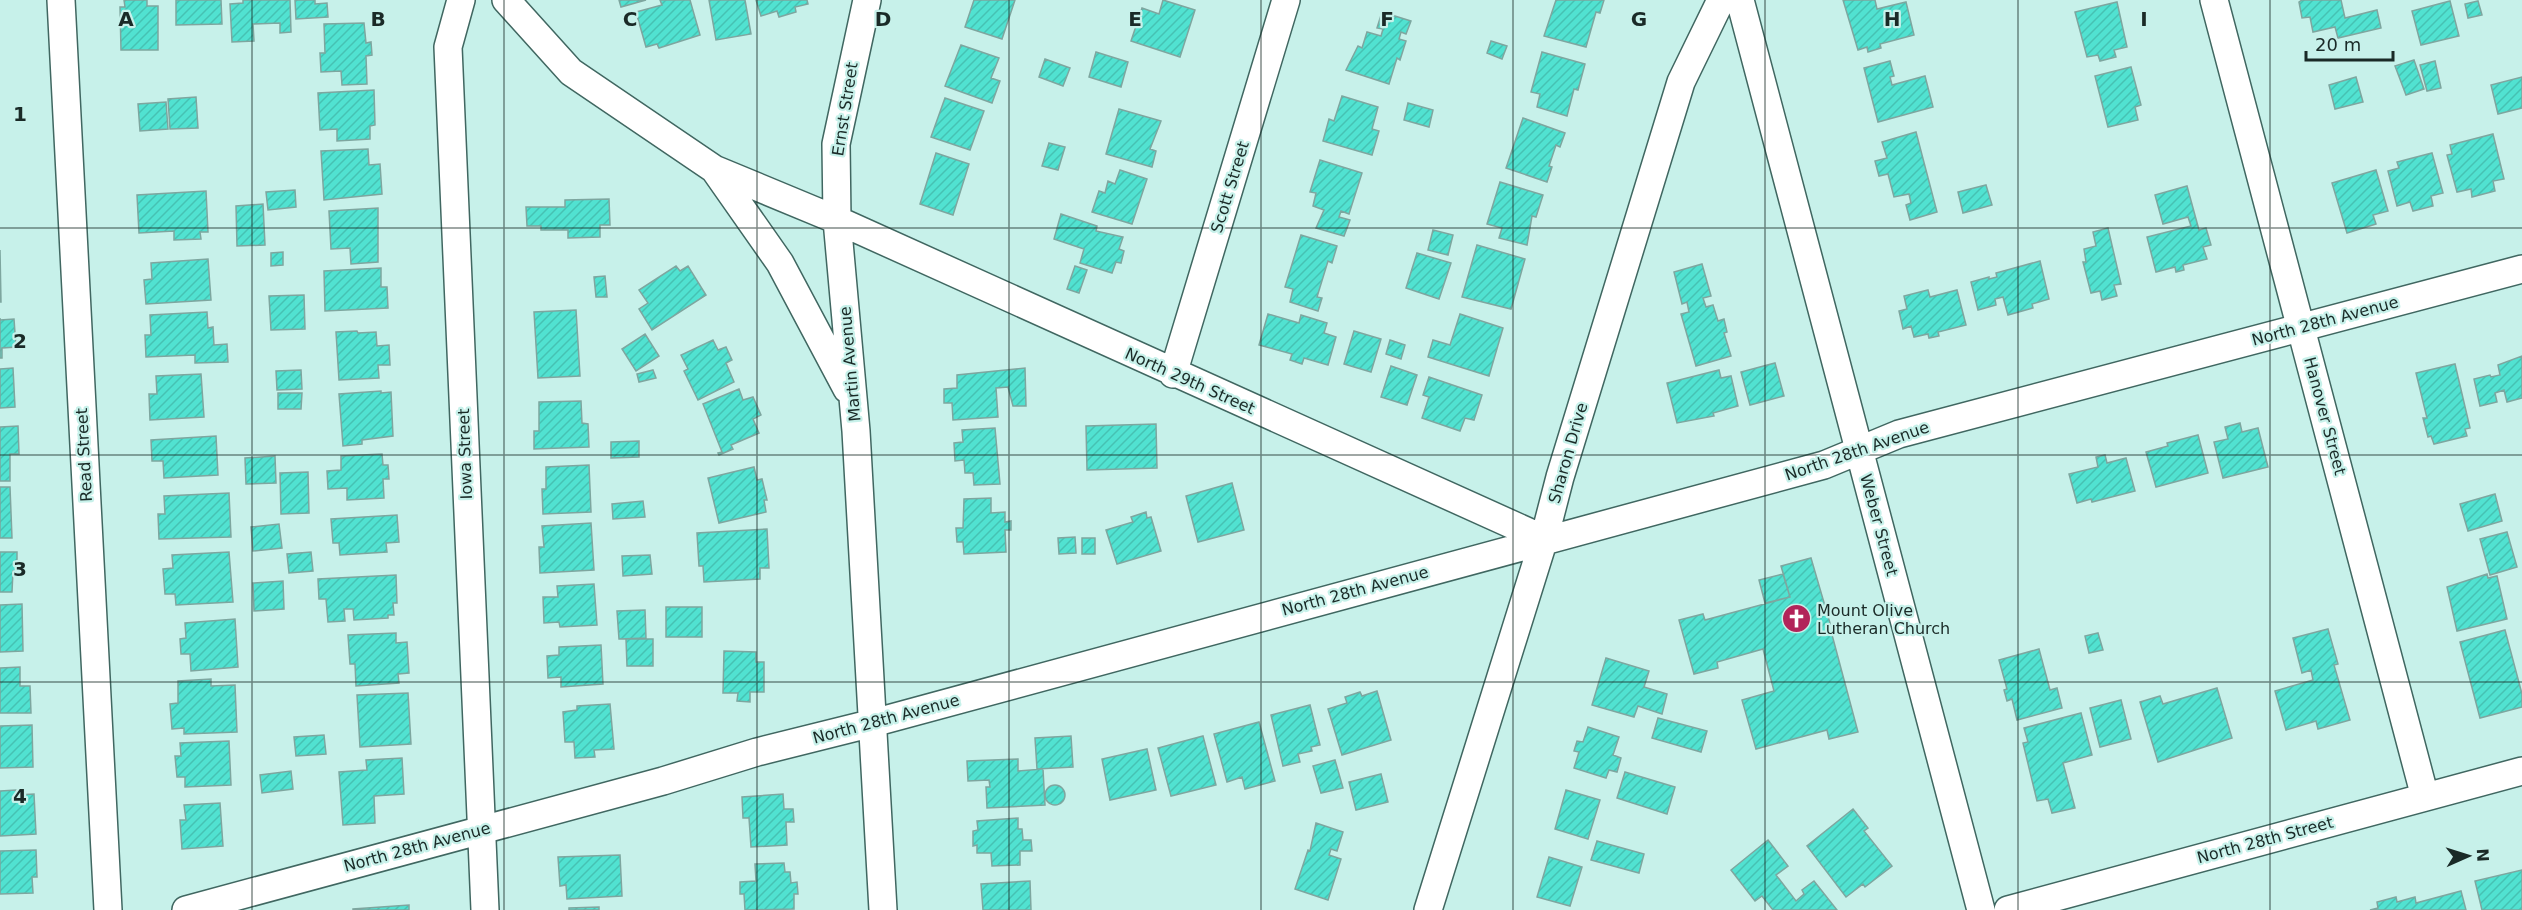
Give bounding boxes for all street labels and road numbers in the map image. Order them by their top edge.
street label: Ernst Street [828,61,862,157]
street label: Scott Street [1207,139,1253,235]
street label: North 28th Avenue [2250,292,2400,350]
street label: Martin Avenue [835,306,865,422]
street label: North 29th Street [1122,344,1258,418]
street label: Hanover Street [2300,355,2350,477]
street label: Sharon Drive [1545,400,1591,506]
street label: Read Street [72,408,96,502]
street label: Iowa Street [454,408,476,500]
street label: North 28th Avenue [1782,417,1932,485]
street label: Weber Street [1856,472,1902,578]
street label: North 28th Avenue [1280,562,1430,620]
street label: North 28th Avenue [811,690,961,748]
street label: North 28th Street [2195,813,2335,867]
street label: North 28th Avenue [342,818,492,876]

